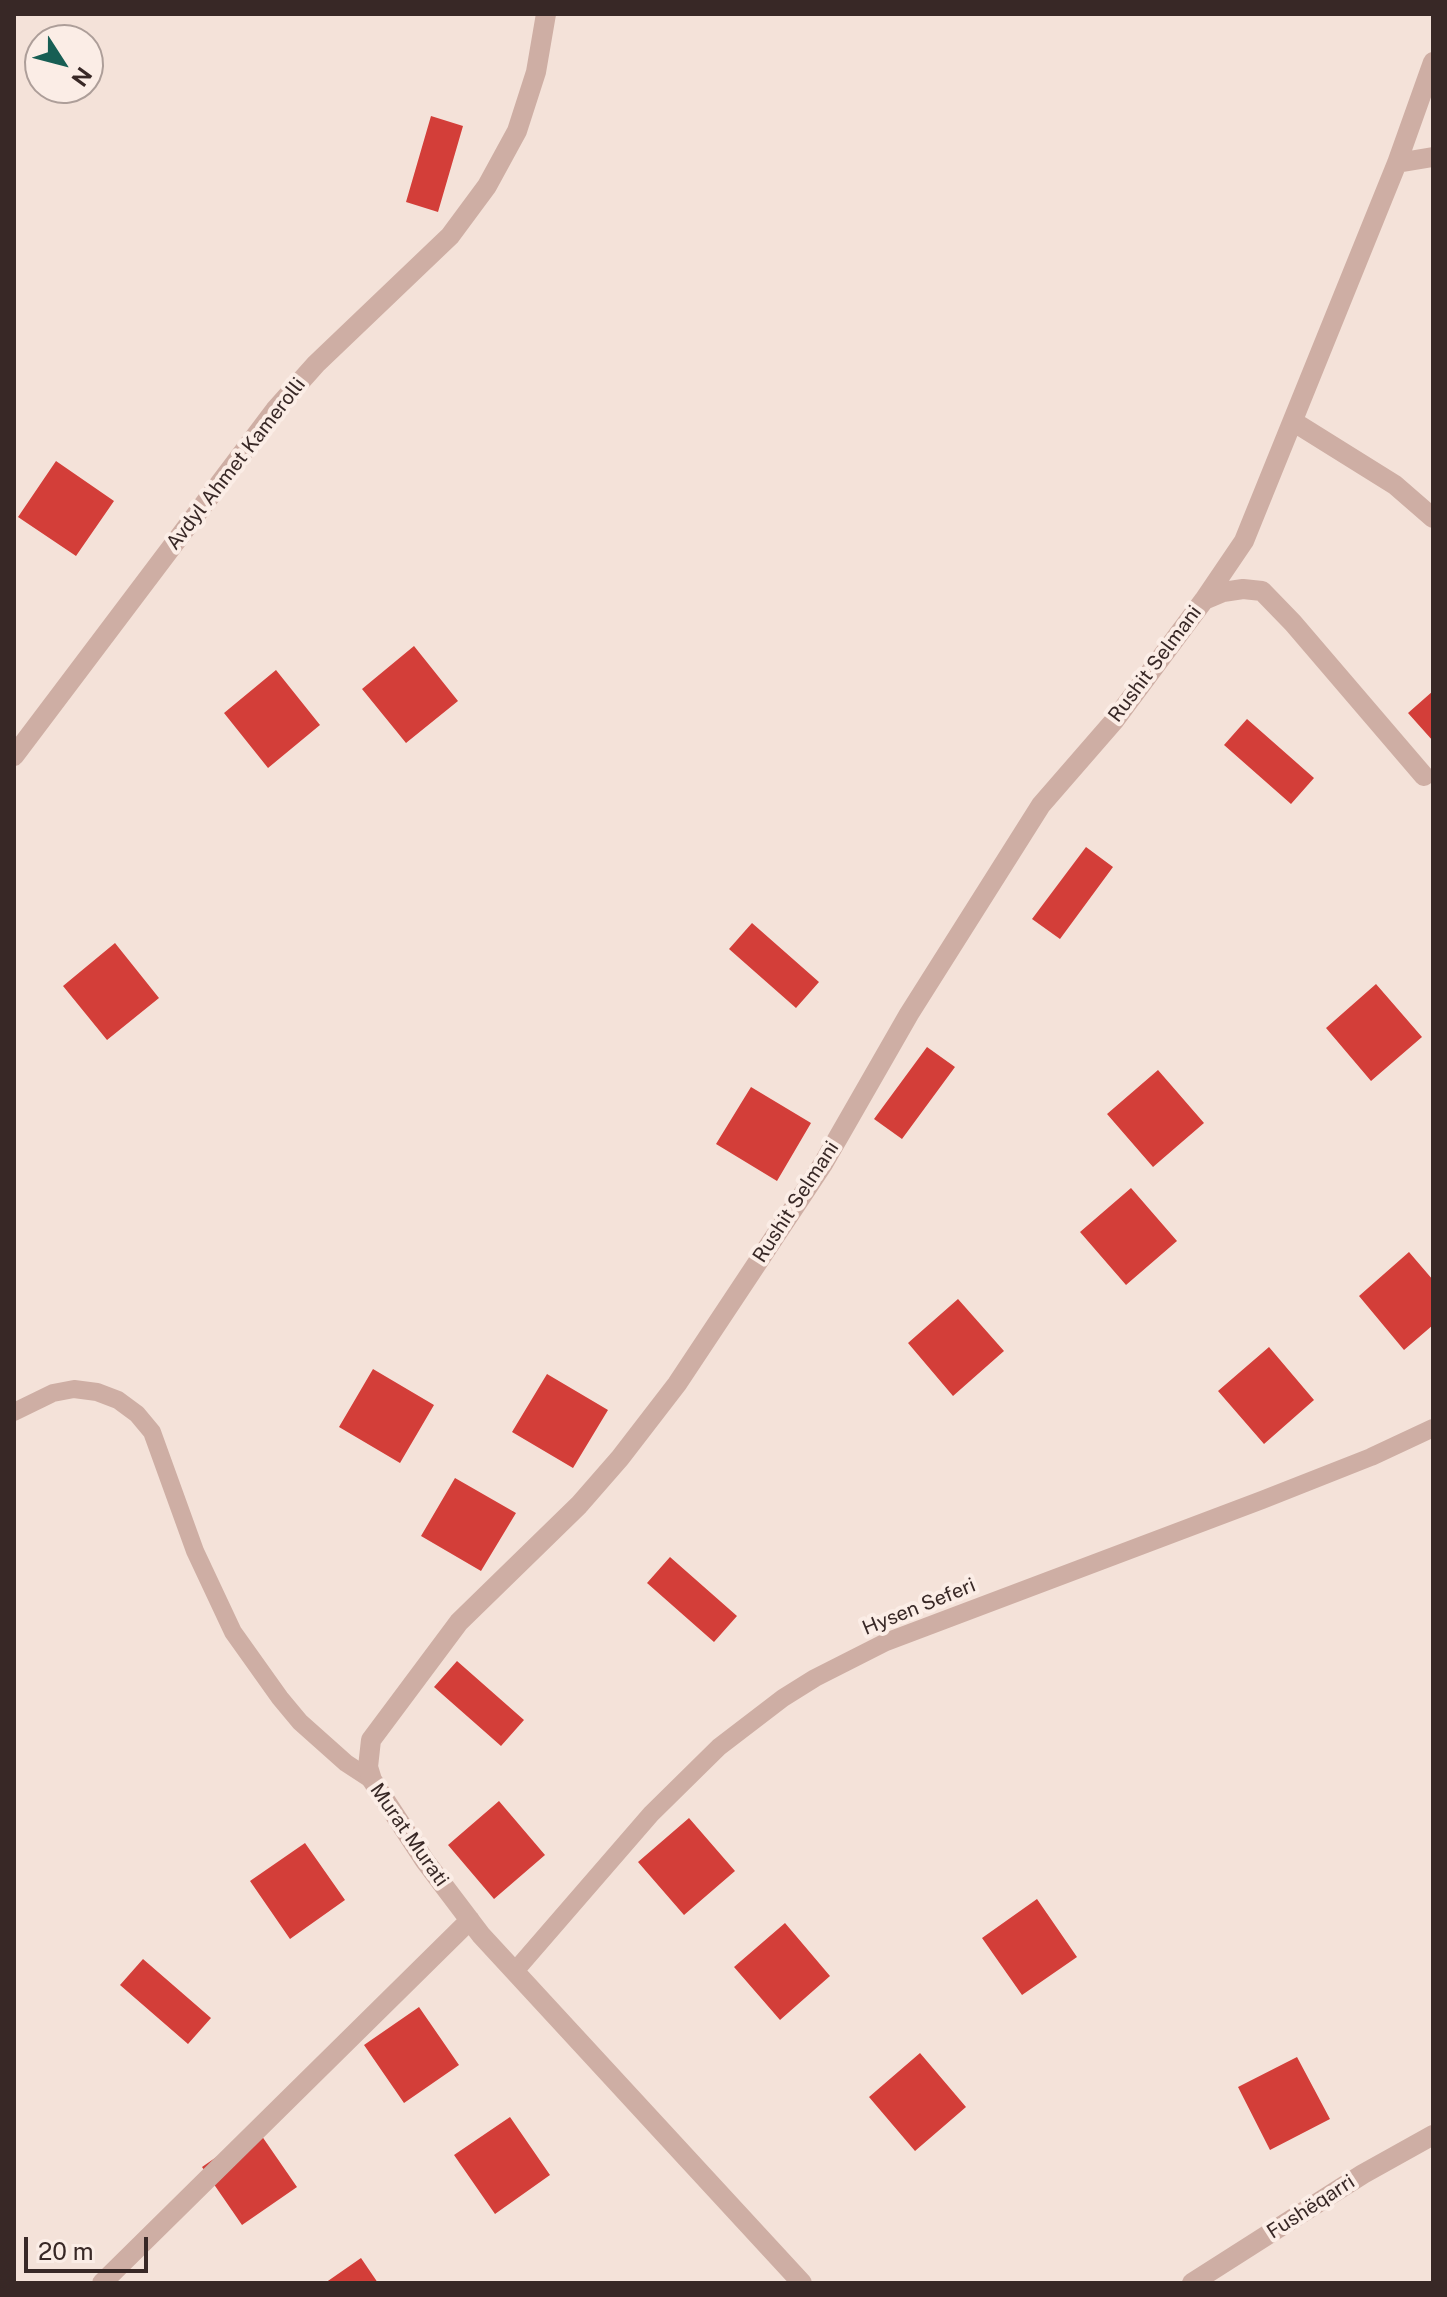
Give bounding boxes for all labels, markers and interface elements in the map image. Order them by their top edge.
north arrow [24,24,104,104]
text: N [66,62,97,92]
street label: Avdyl Ahmet Kamerolli [161,373,311,555]
street label: Rushit Selmani [1103,601,1207,727]
street label: Rushit Selmani [748,1137,844,1267]
street label: Hysen Seferi [859,1573,979,1641]
street label: Murat Murati [365,1779,453,1891]
street label: Fushëqarri [1263,2170,1359,2244]
scale bar [28,2221,152,2271]
text: 20 m [38,2237,94,2265]

